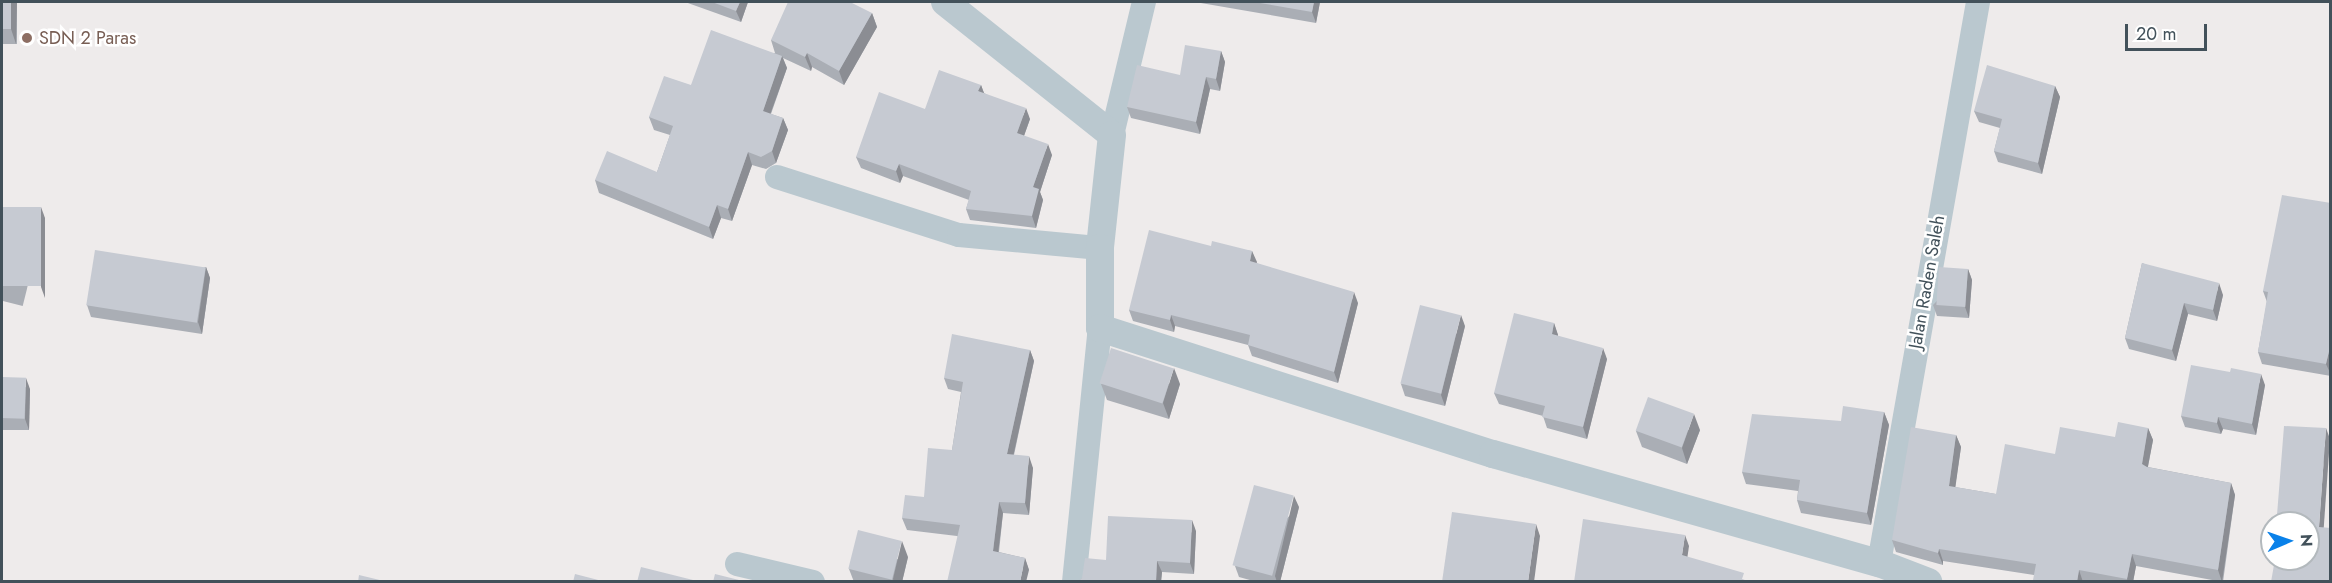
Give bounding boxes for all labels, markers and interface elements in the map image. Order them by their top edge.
scale bar [2128,12,2210,50]
text: 20 m [2136,21,2176,47]
place label: SDN 2 Paras [39,27,136,49]
marker: SDN 2 Paras [20,31,34,45]
street label: Jalan Raden Saleh [1905,214,1949,350]
north arrow [2260,511,2320,571]
text: N [2295,534,2318,547]

